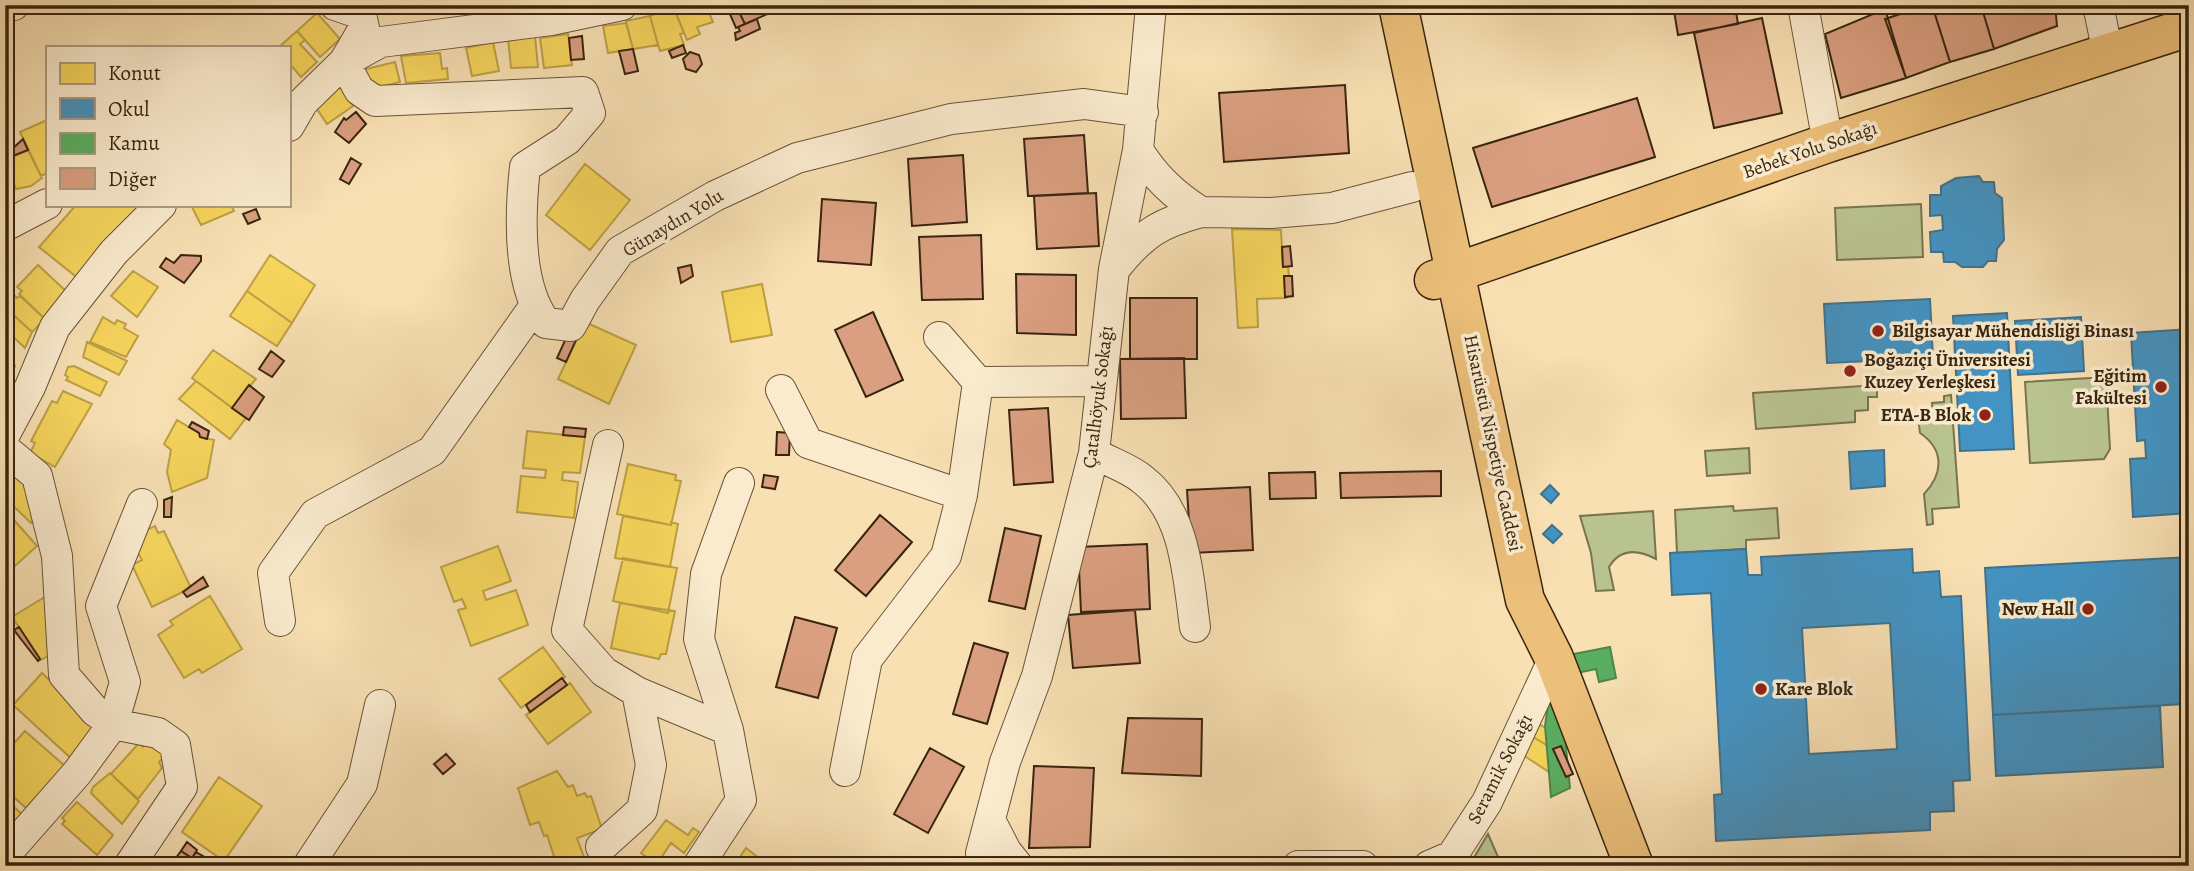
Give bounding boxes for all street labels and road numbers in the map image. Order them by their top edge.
street label: Bebek Yolu Sokağı [1739,115,1881,185]
street label: Günaydın Yolu [618,182,729,263]
street label: Çatalhöyuk Sokağı [1076,324,1120,470]
street label: Hisarüstü Nispetiye Caddesi [1457,332,1529,554]
street label: Seramik Sokağı [1461,709,1539,829]

